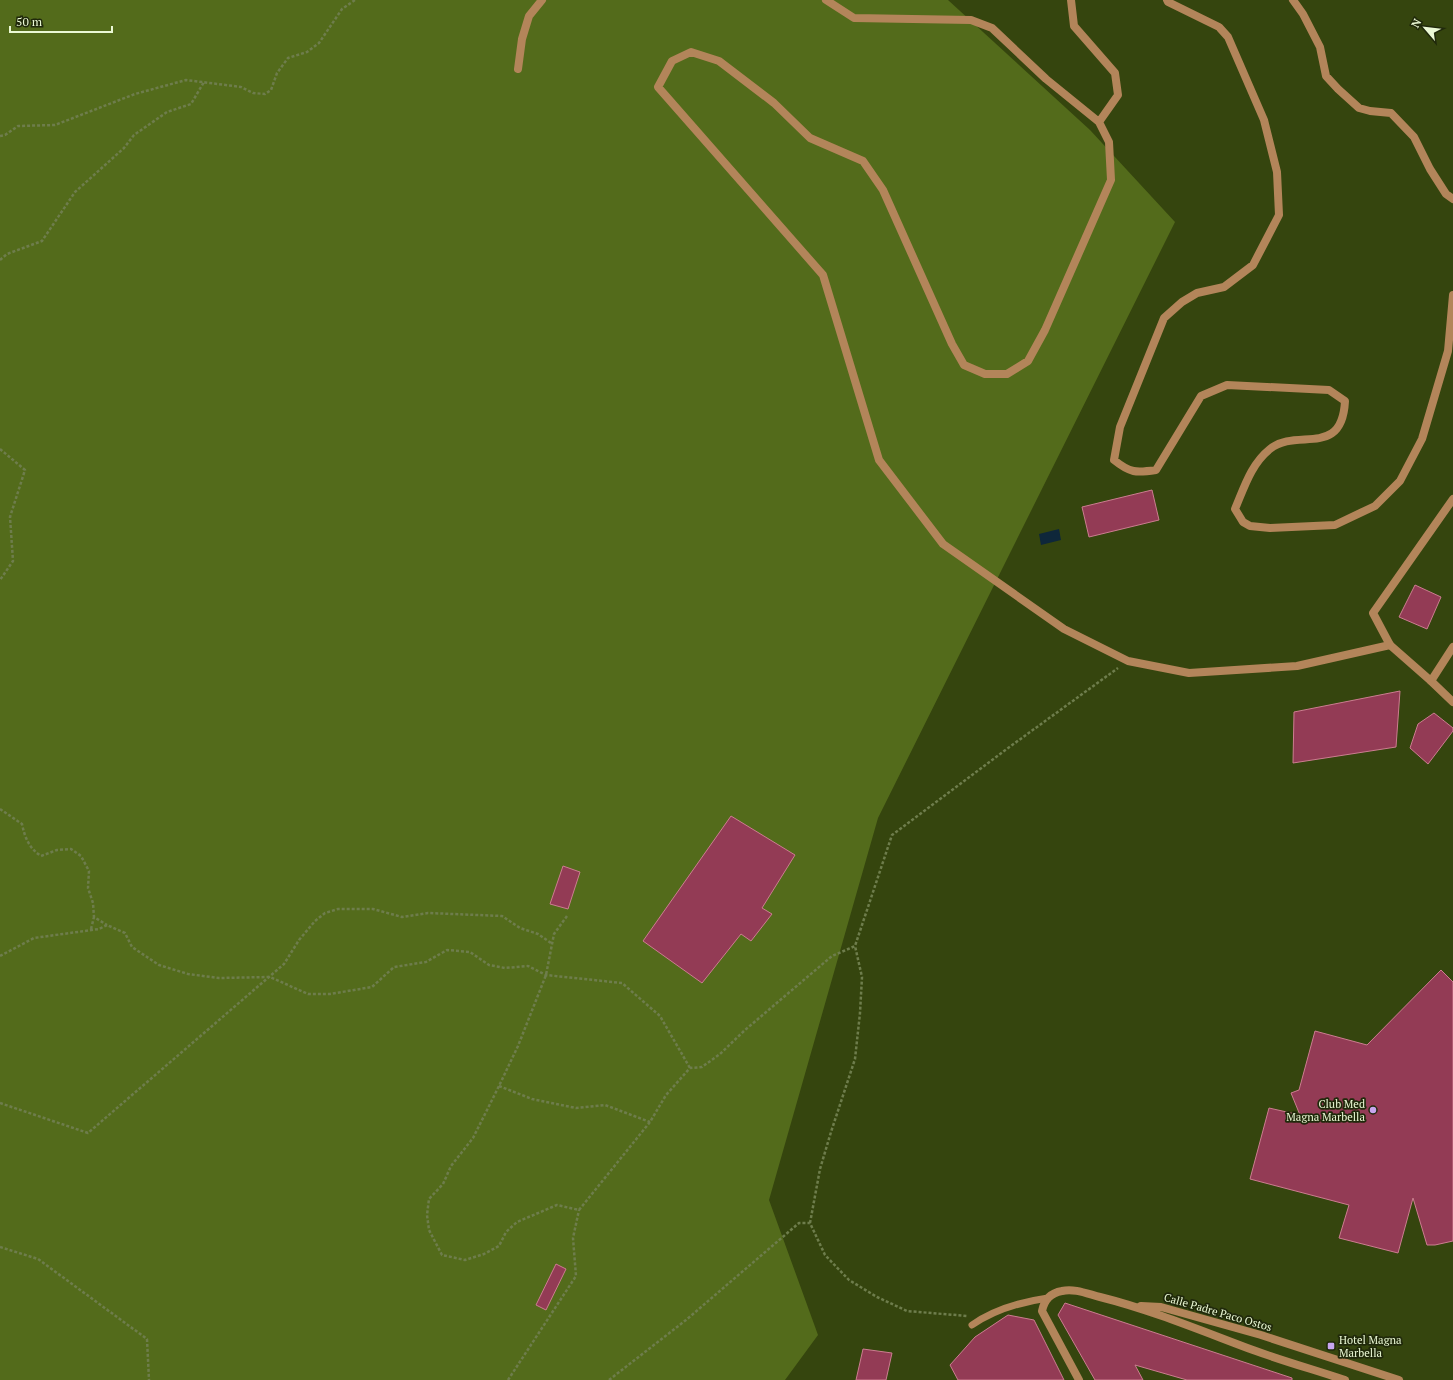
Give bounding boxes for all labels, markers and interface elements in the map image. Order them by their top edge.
scale bar [10,8,112,34]
north arrow [1405,8,1445,48]
text: 50 m [16,14,43,29]
text: N [1408,16,1425,30]
place label: Club Med Magna Marbella [1286,1097,1365,1124]
marker: Club Med Magna Marbella [1368,1105,1378,1115]
street label: Calle Padre Paco Ostos [1162,1290,1274,1334]
place label: Hotel Magna Marbella [1339,1333,1402,1360]
marker: Hotel Magna Marbella [1326,1341,1336,1351]

